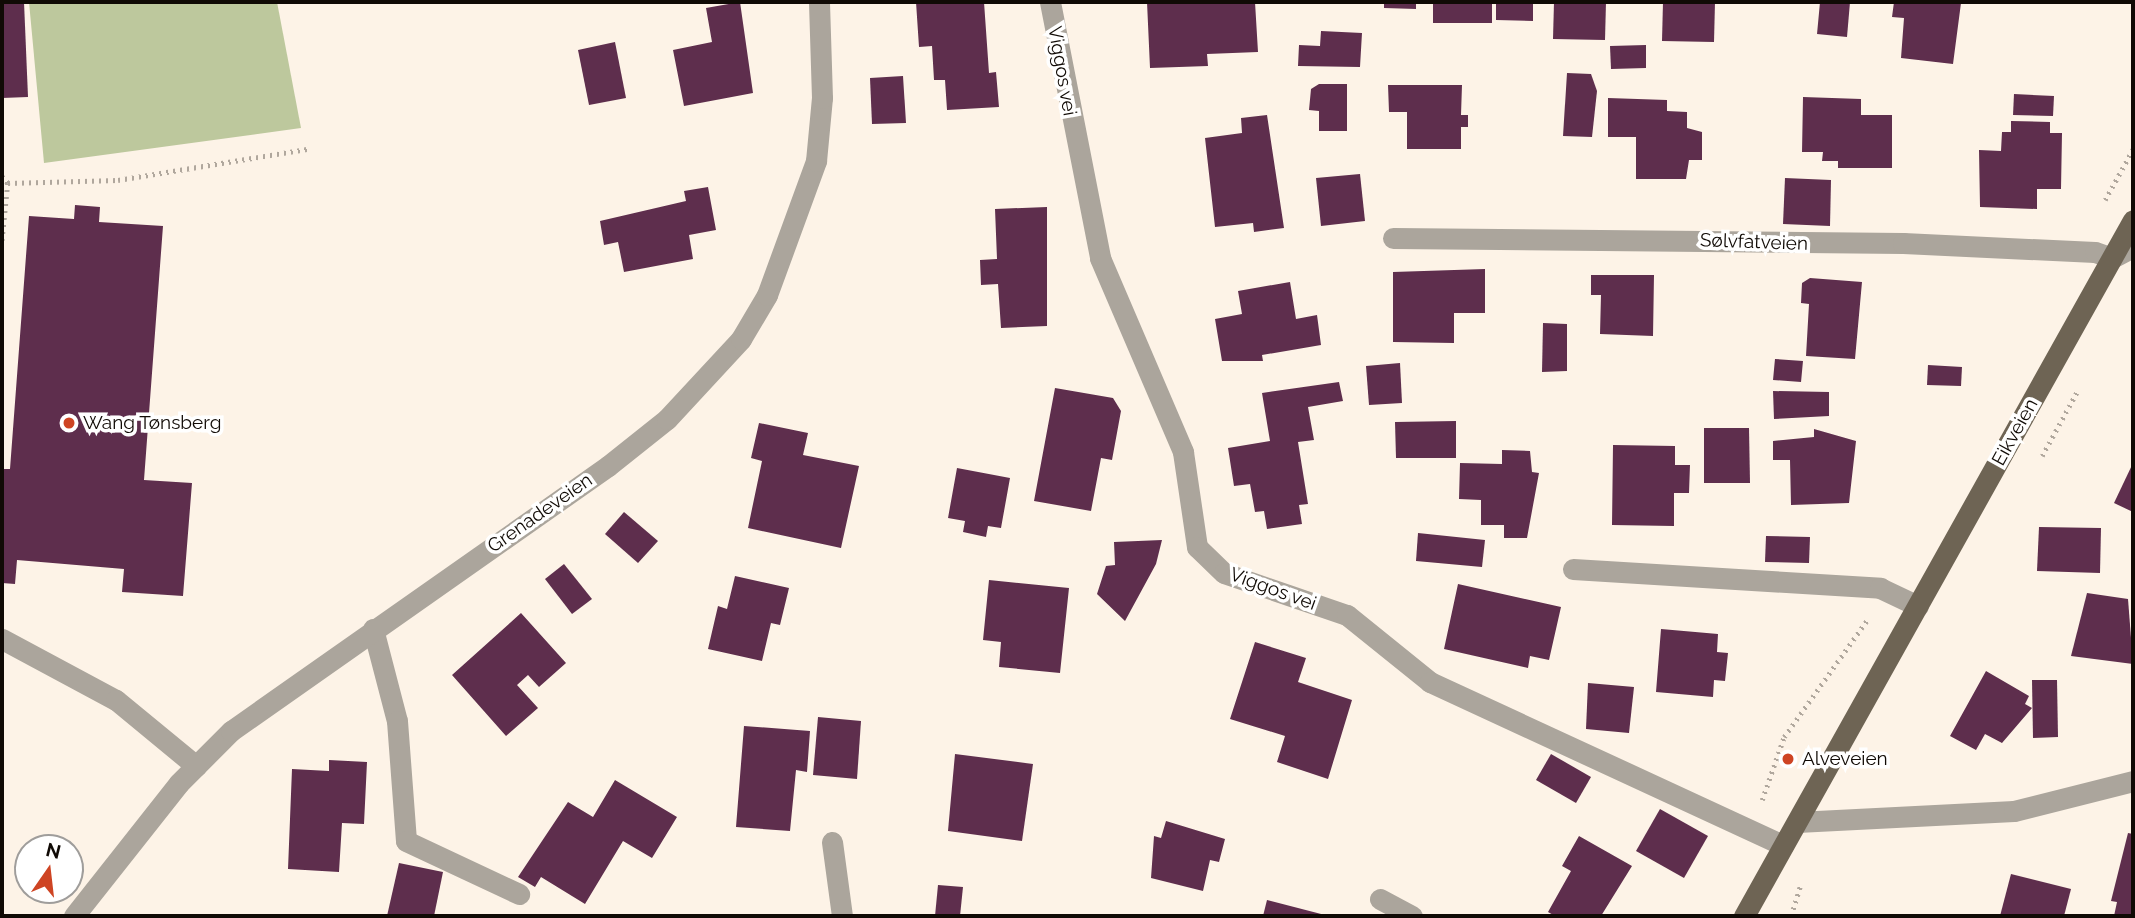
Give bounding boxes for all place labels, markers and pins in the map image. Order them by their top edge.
place label: Wang Tønsberg [83,412,222,434]
marker: Wang Tønsberg [61,415,77,431]
place label: Alveveien [1802,748,1888,770]
marker: Alveveien [1780,751,1796,767]

